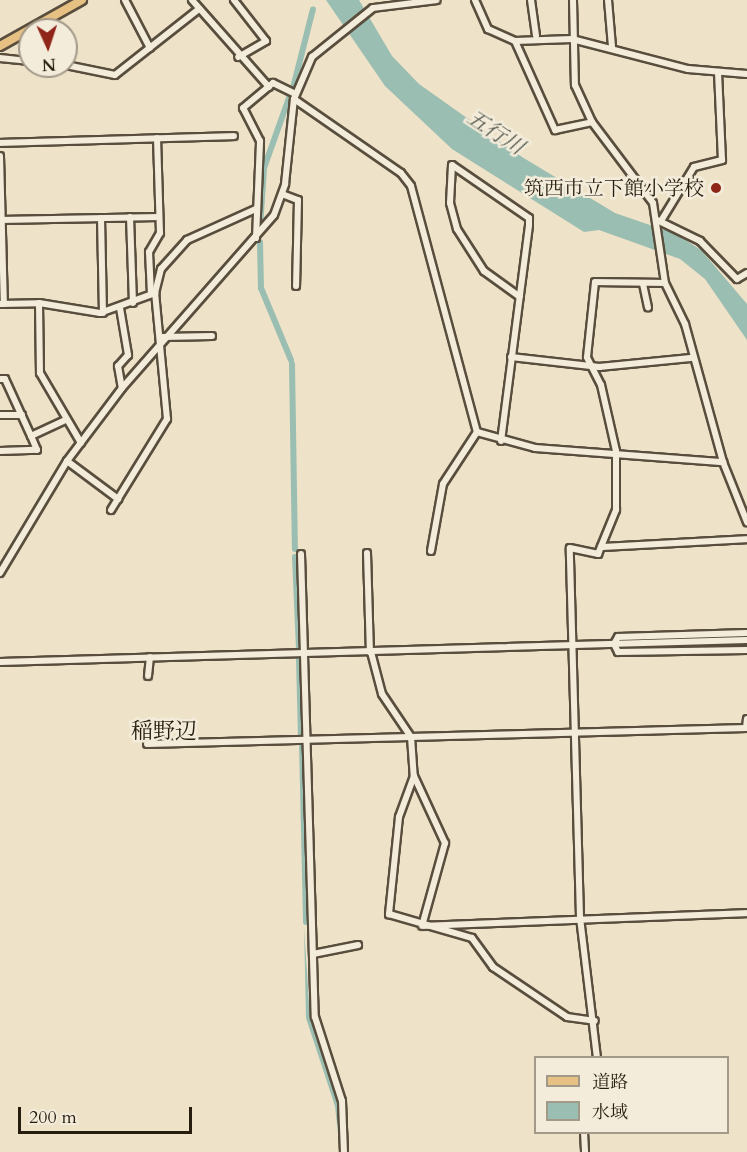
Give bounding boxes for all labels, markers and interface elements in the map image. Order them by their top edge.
north arrow [18,18,78,78]
text: N [41,53,56,75]
water label: 五行川 [462,105,528,161]
place label: 筑西市立下館小学校 [524,176,704,200]
marker: 筑西市立下館小学校 [709,181,723,195]
district label: 稲野辺 [131,719,197,745]
legend [534,1056,729,1134]
text: 道路 [592,1070,628,1095]
scale bar [21,1095,195,1133]
text: 水域 [592,1100,628,1125]
text: 200 m [29,1105,77,1130]

